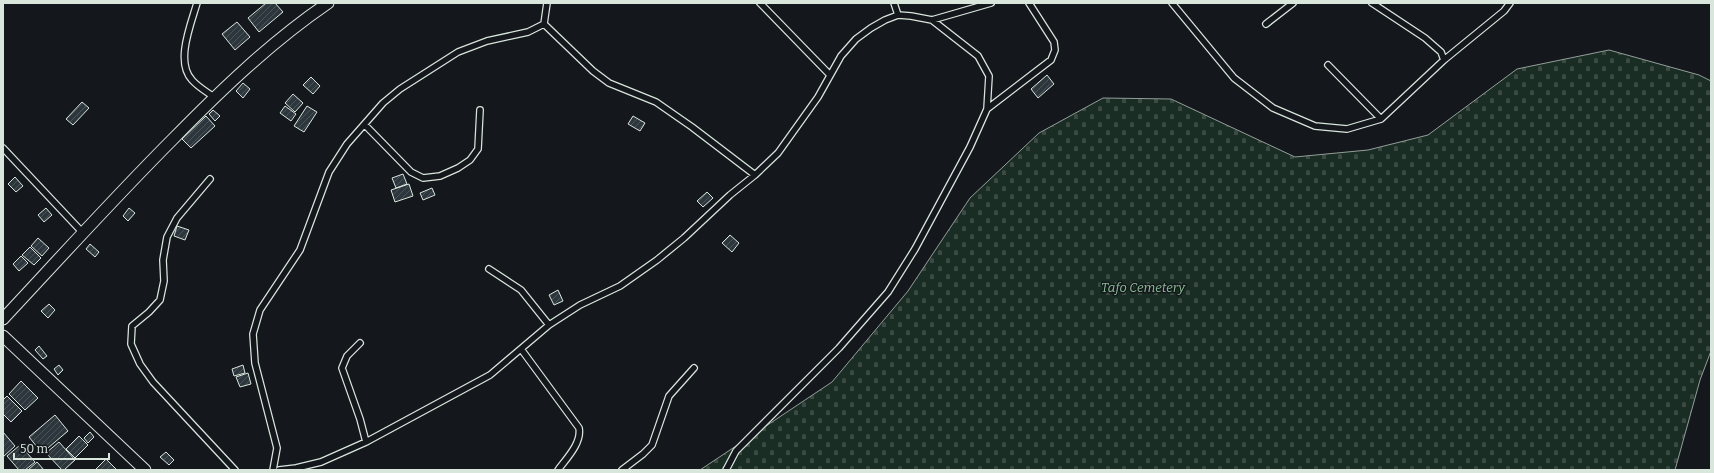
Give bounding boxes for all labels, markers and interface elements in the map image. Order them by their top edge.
park label: Tafo Cemetery [1101,280,1186,295]
scale bar [14,435,109,461]
text: 50 m [20,442,49,456]

